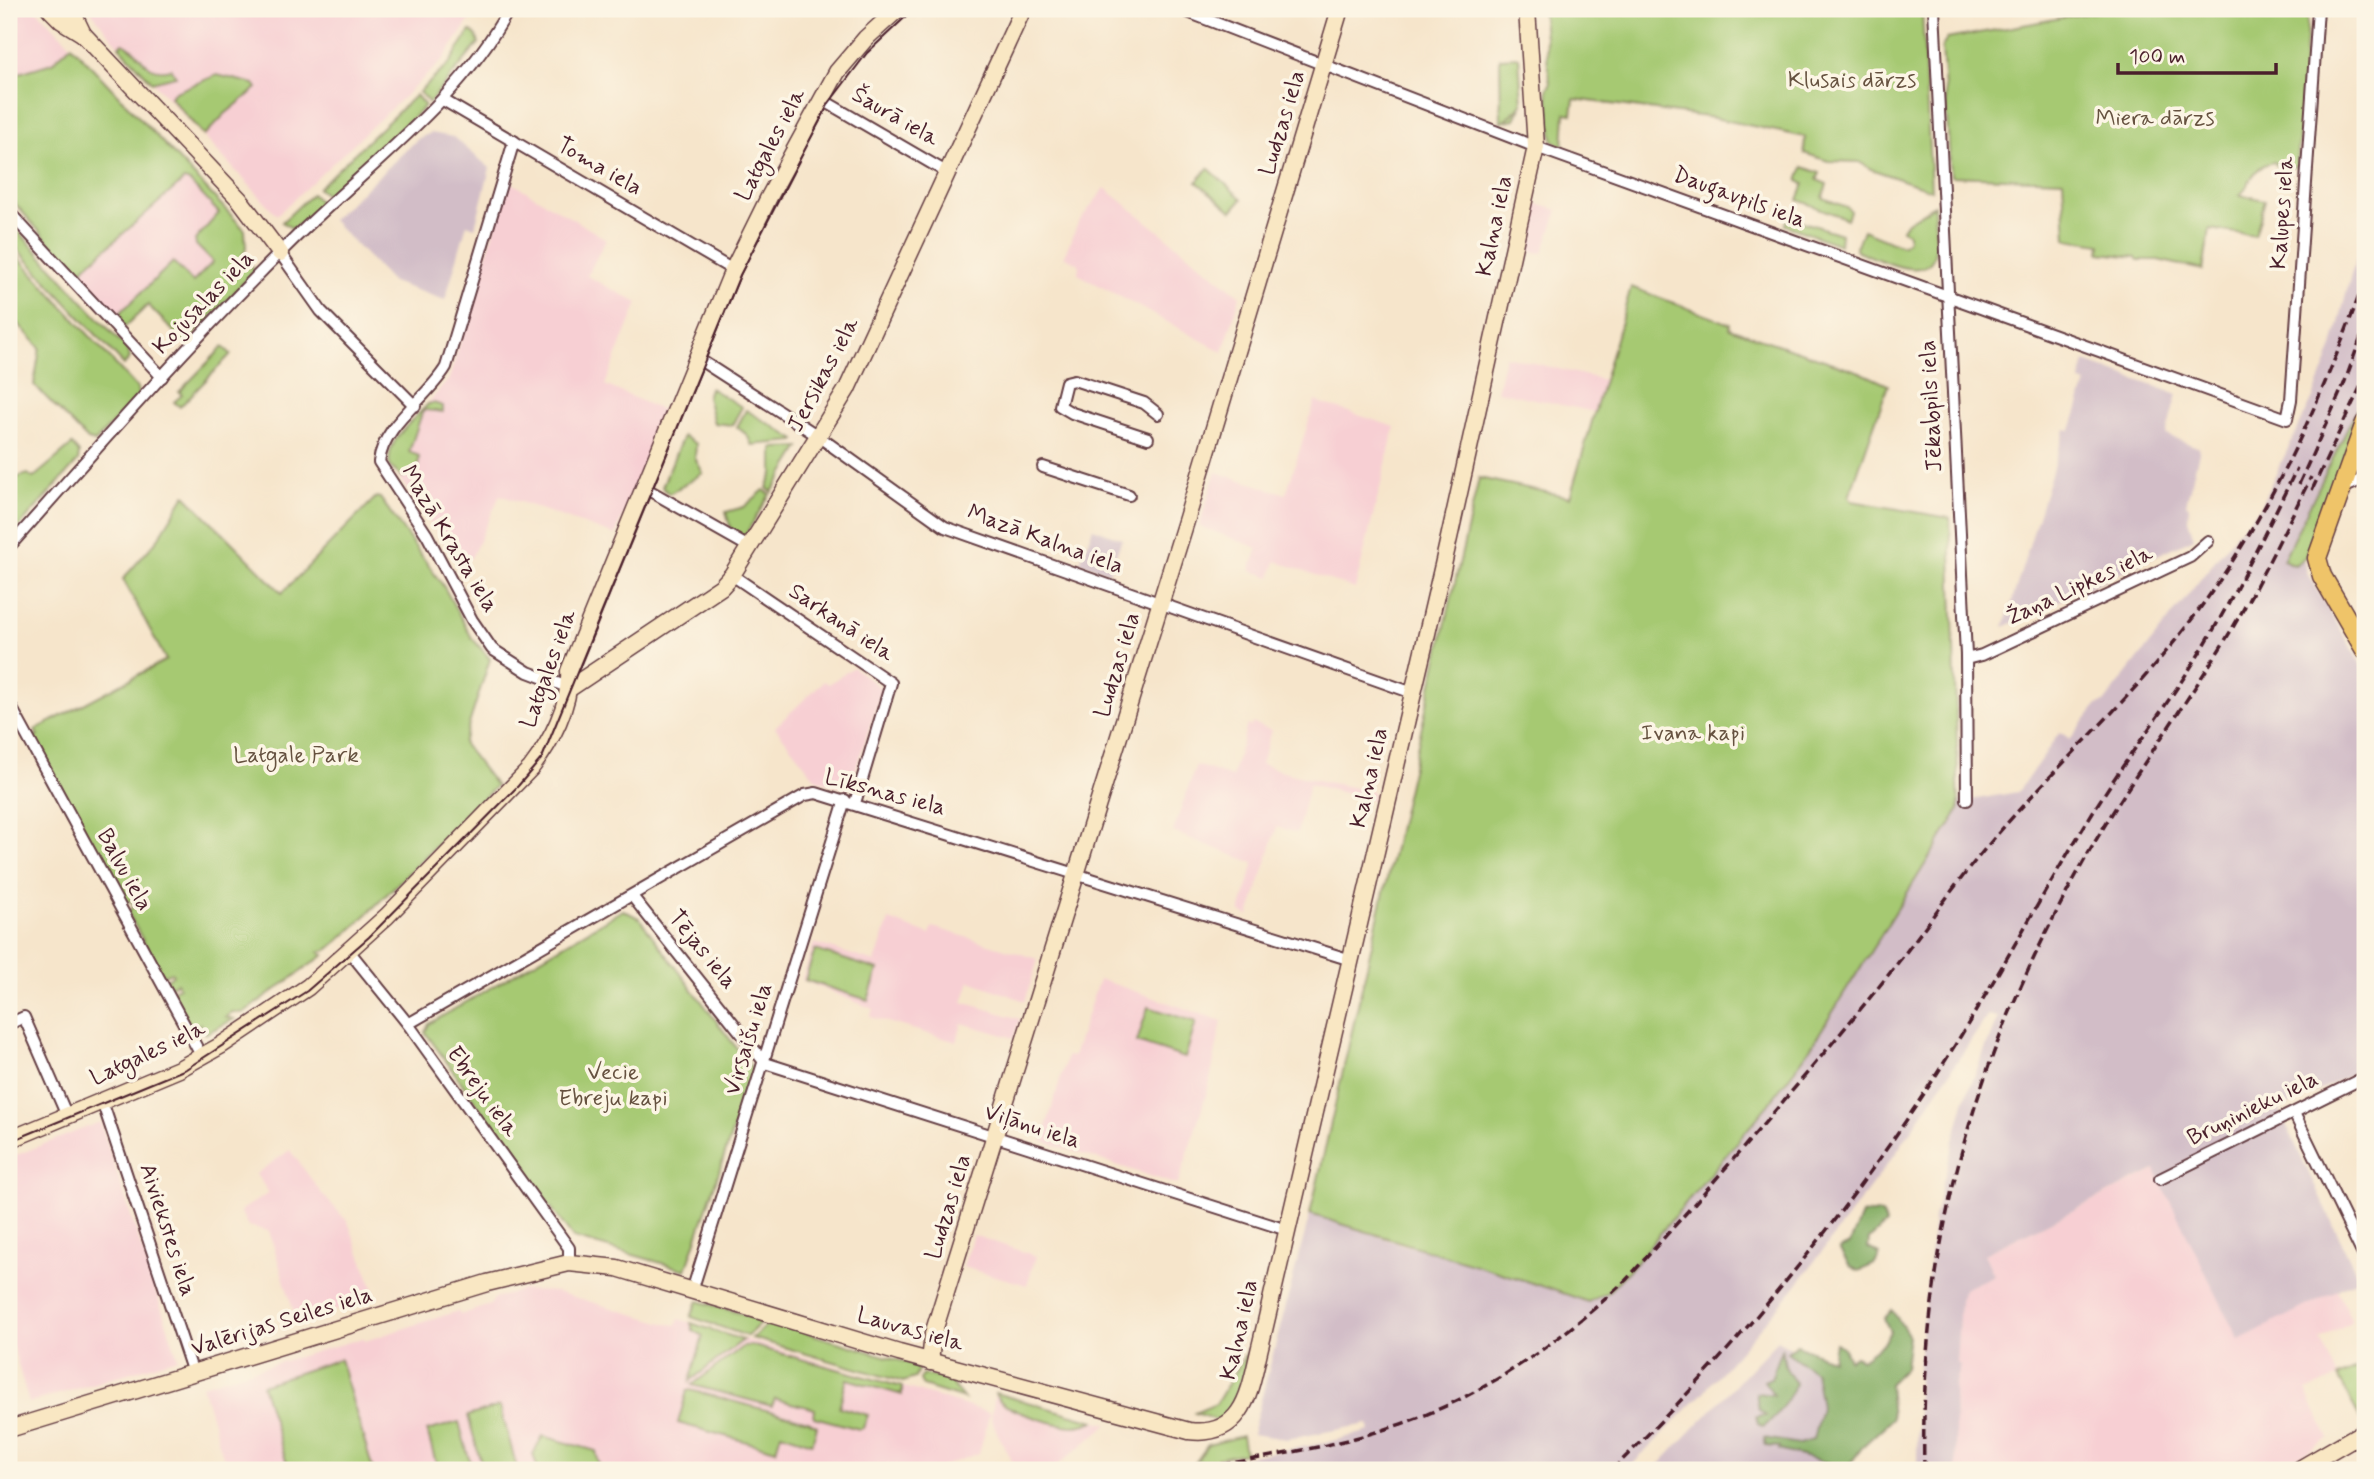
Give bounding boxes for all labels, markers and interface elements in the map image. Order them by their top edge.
scale bar [2118,32,2276,76]
text: 100 m [2129,43,2185,71]
park label: Klusais dārzs [1788,66,1916,96]
street label: Ludzas iela [1253,67,1313,179]
street label: Šaurā iela [846,80,944,154]
street label: Latgales iela [729,83,815,208]
park label: Miera dārzs [2095,104,2215,134]
street label: Toma iela [551,131,647,203]
street label: Kalupes iela [2264,155,2302,270]
street label: Daugavpils iela [1668,160,1809,238]
street label: Kalna iela [1470,173,1520,279]
street label: Kojusalas iela [147,244,261,362]
street label: Jersikas iela [781,312,867,437]
street label: Jēkabpils iela [1914,339,1950,473]
street label: Mazā Krasta iela [393,460,505,618]
street label: Mazā Kalna iela [963,498,1127,582]
street label: Žaņa Lipkes iela [2002,539,2158,633]
street label: Sarkanā iela [783,577,900,669]
street label: Latgales iela [514,606,586,733]
street label: Ludzas iela [1088,609,1148,721]
park label: Ivana kapi [1641,719,1745,749]
street label: Kalna iela [1344,725,1396,831]
park label: Latgale Park [233,741,359,773]
street label: Līksnas iela [821,762,949,824]
street label: Balvu iela [89,824,159,916]
street label: Tējas iela [661,904,743,996]
street label: Virsaišu iela [718,979,780,1099]
street label: Latgales iela [86,1014,211,1096]
street label: Ebreju iela [439,1041,525,1143]
park label: Vecie Ebreju kapi [558,1058,668,1114]
street label: Bruņinieku iela [2182,1064,2324,1154]
street label: Viļānu iela [980,1097,1084,1157]
street label: Ludzas iela [919,1151,979,1263]
street label: Aiviekstes iela [131,1160,203,1300]
street label: Kalna iela [1214,1277,1266,1383]
street label: Valērijas Seiles iela [188,1280,376,1364]
street label: Lauvas iela [853,1301,967,1360]

